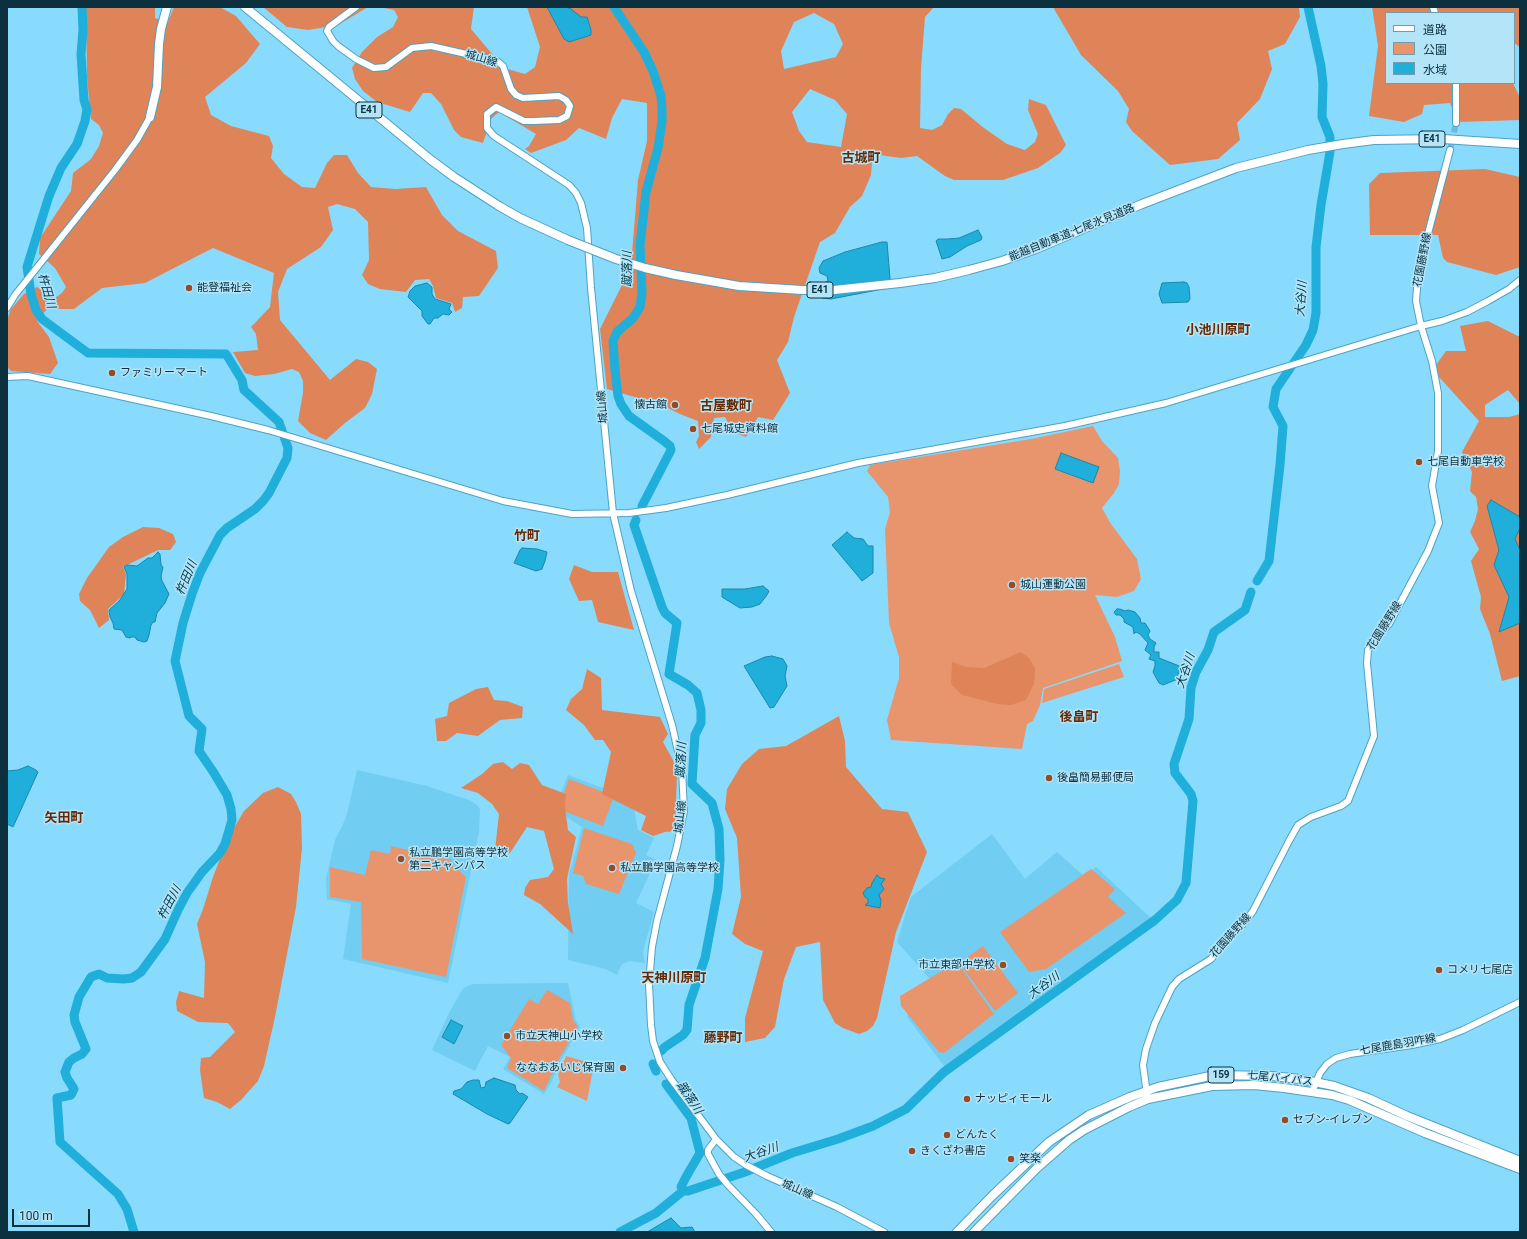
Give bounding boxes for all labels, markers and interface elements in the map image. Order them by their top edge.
legend [1385,12,1515,84]
text: 道路 [1423,23,1447,37]
text: 公園 [1423,43,1447,57]
street label: 城山線 [463,48,499,70]
text: 水域 [1423,63,1447,77]
road number: E41 [356,102,382,118]
road number: E41 [1419,131,1445,147]
district label: 古城町 [842,151,880,167]
street label: 能越自動車道;七尾氷見道路 [1007,202,1137,264]
street label: 花園藤野線 [1411,232,1435,288]
water label: 蹴落川 [621,251,635,287]
water label: 杵田川 [34,272,58,310]
place label: 能登福祉会 [197,281,252,295]
water label: 大谷川 [1294,281,1310,317]
road number: E41 [807,282,833,298]
marker: 能登福祉会 [184,283,194,293]
district label: 小池川原町 [1186,323,1250,339]
place label: ファミリーマート [120,366,208,380]
marker: ファミリーマート [107,368,117,378]
street label: 城山線 [595,390,611,424]
place label: 懐古館 [634,398,667,412]
district label: 古屋敷町 [700,399,752,415]
marker: 懐古館 [670,400,680,410]
place label: 七尾城史資料館 [701,422,778,436]
marker: 七尾城史資料館 [688,424,698,434]
place label: 七尾自動車学校 [1427,455,1504,469]
marker: 七尾自動車学校 [1414,457,1424,467]
district label: 竹町 [514,529,540,545]
water label: 杵田川 [173,559,201,597]
place label: 城山運動公園 [1020,578,1086,592]
marker: 城山運動公園 [1007,580,1017,590]
street label: 花園藤野線 [1365,599,1405,653]
water label: 大谷川 [1173,652,1199,690]
district label: 後畠町 [1060,710,1098,726]
water label: 蹴落川 [674,742,690,778]
place label: 後畠簡易郵便局 [1057,771,1134,785]
marker: 後畠簡易郵便局 [1044,773,1054,783]
street label: 城山線 [672,800,690,834]
district label: 矢田町 [45,811,83,827]
place label: 私立鵬学園高等学校 第二キャンパス [409,846,508,872]
marker: 私立鵬学園高等学校 第二キャンパス [396,854,406,864]
place label: 私立鵬学園高等学校 [620,861,719,875]
marker: 私立鵬学園高等学校 [607,863,617,873]
water label: 杵田川 [155,884,185,922]
street label: 花園藤野線 [1208,911,1254,961]
place label: 市立東部中学校 [918,958,995,972]
marker: 市立東部中学校 [998,960,1008,970]
place label: コメリ七尾店 [1447,963,1513,977]
marker: コメリ七尾店 [1434,965,1444,975]
water label: 大谷川 [1025,970,1063,1002]
district label: 天神川原町 [642,971,706,987]
place label: 市立天神山小学校 [515,1029,603,1043]
marker: 市立天神山小学校 [502,1031,512,1041]
district label: 藤野町 [704,1031,742,1047]
street label: 七尾鹿島羽咋線 [1359,1032,1437,1058]
place label: ななおあいじ保育園 [516,1061,615,1075]
marker: ななおあいじ保育園 [618,1063,628,1073]
road number: 159 [1208,1067,1234,1083]
street label: 七尾バイパス [1246,1069,1314,1089]
water label: 蹴落川 [673,1079,705,1117]
place label: ナッピィモール [975,1092,1052,1106]
marker: ナッピィモール [962,1094,972,1104]
place label: セブン-イレブン [1293,1113,1373,1127]
marker: セブン-イレブン [1280,1115,1290,1125]
place label: どんたく [955,1128,999,1142]
marker: どんたく [942,1130,952,1140]
water label: 大谷川 [742,1140,780,1166]
place label: きくざわ書店 [920,1144,986,1158]
marker: きくざわ書店 [907,1146,917,1156]
place label: 笑楽 [1019,1152,1041,1166]
marker: 笑楽 [1006,1154,1016,1164]
street label: 城山線 [779,1177,815,1203]
scale bar [14,1201,92,1227]
text: 100 m [19,1209,53,1223]

